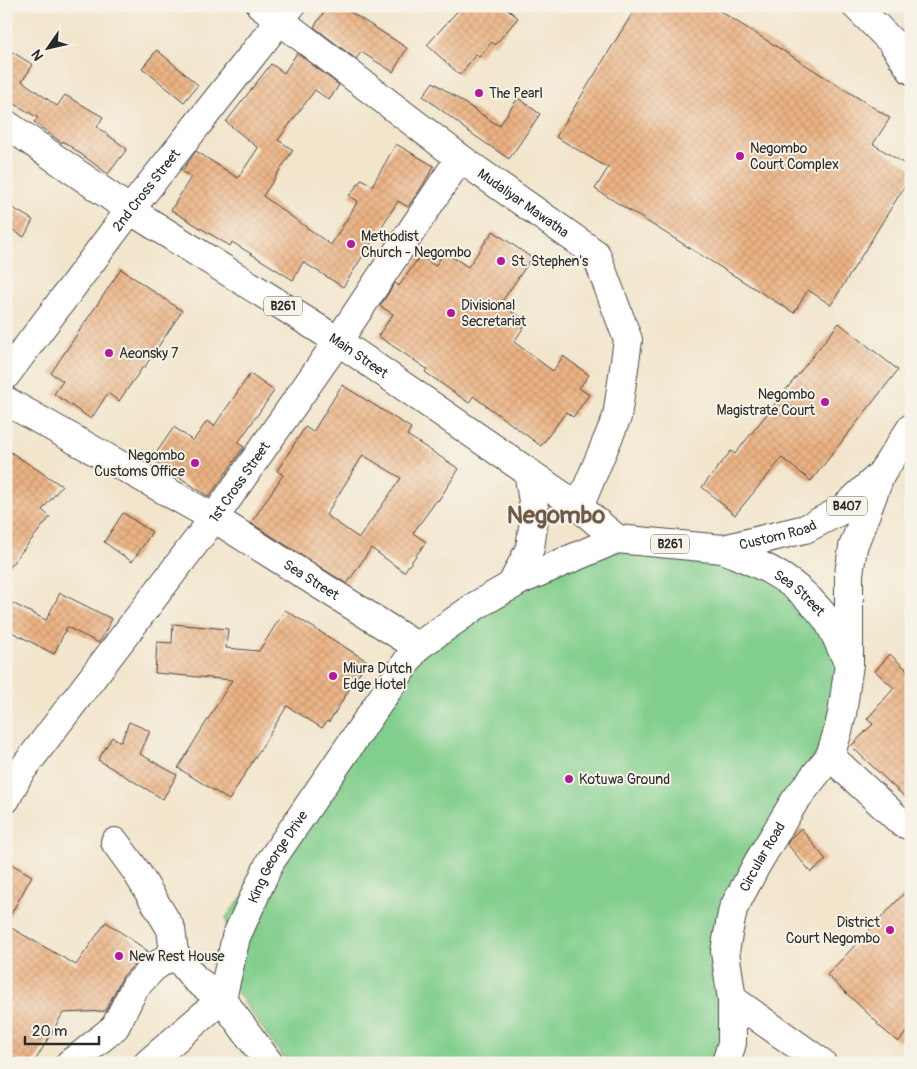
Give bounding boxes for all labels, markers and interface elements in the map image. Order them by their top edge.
north arrow [22,22,72,72]
text: N [28,46,47,64]
place label: The Pearl [489,85,543,102]
marker: The Pearl [473,87,485,99]
place label: Negombo Court Complex [750,140,839,173]
street label: 2nd Cross Street [109,145,184,235]
marker: Negombo Court Complex [734,150,746,162]
street label: Mudaliyar Mawatha [474,165,572,241]
place label: Methodist Church - Negombo [361,228,472,261]
marker: Methodist Church - Negombo [345,238,357,250]
place label: St. Stephen's [511,253,589,270]
marker: St. Stephen's [495,255,507,267]
road number: B261 [264,296,302,316]
place label: Divisional Secretariat [461,297,527,330]
marker: Divisional Secretariat [445,307,457,319]
street label: Main Street [326,330,392,382]
place label: Aeonsky 7 [119,345,179,362]
marker: Aeonsky 7 [103,347,115,359]
place label: Negombo Magistrate Court [716,386,815,419]
marker: Negombo Magistrate Court [819,396,831,408]
street label: 1st Cross Street [206,438,274,526]
place label: Negombo Customs Office [94,447,185,480]
marker: Negombo Customs Office [189,457,201,469]
road number: B407 [827,496,867,516]
district label: Negombo [507,501,605,530]
street label: Custom Road [737,516,820,554]
road number: B261 [651,534,689,554]
street label: Sea Street [280,556,343,604]
street label: Sea Street [771,566,829,620]
place label: Miura Dutch Edge Hotel [343,660,412,693]
marker: Miura Dutch Edge Hotel [327,670,339,682]
place label: Kotuwa Ground [579,771,670,788]
marker: Kotuwa Ground [563,773,575,785]
street label: King George Drive [245,807,312,906]
street label: Circular Road [736,819,789,895]
place label: District Court Negombo [786,914,880,947]
marker: District Court Negombo [884,924,896,936]
place label: New Rest House [129,948,224,965]
marker: New Rest House [113,950,125,962]
scale bar [25,1014,99,1046]
text: 20 m [32,1022,67,1041]

